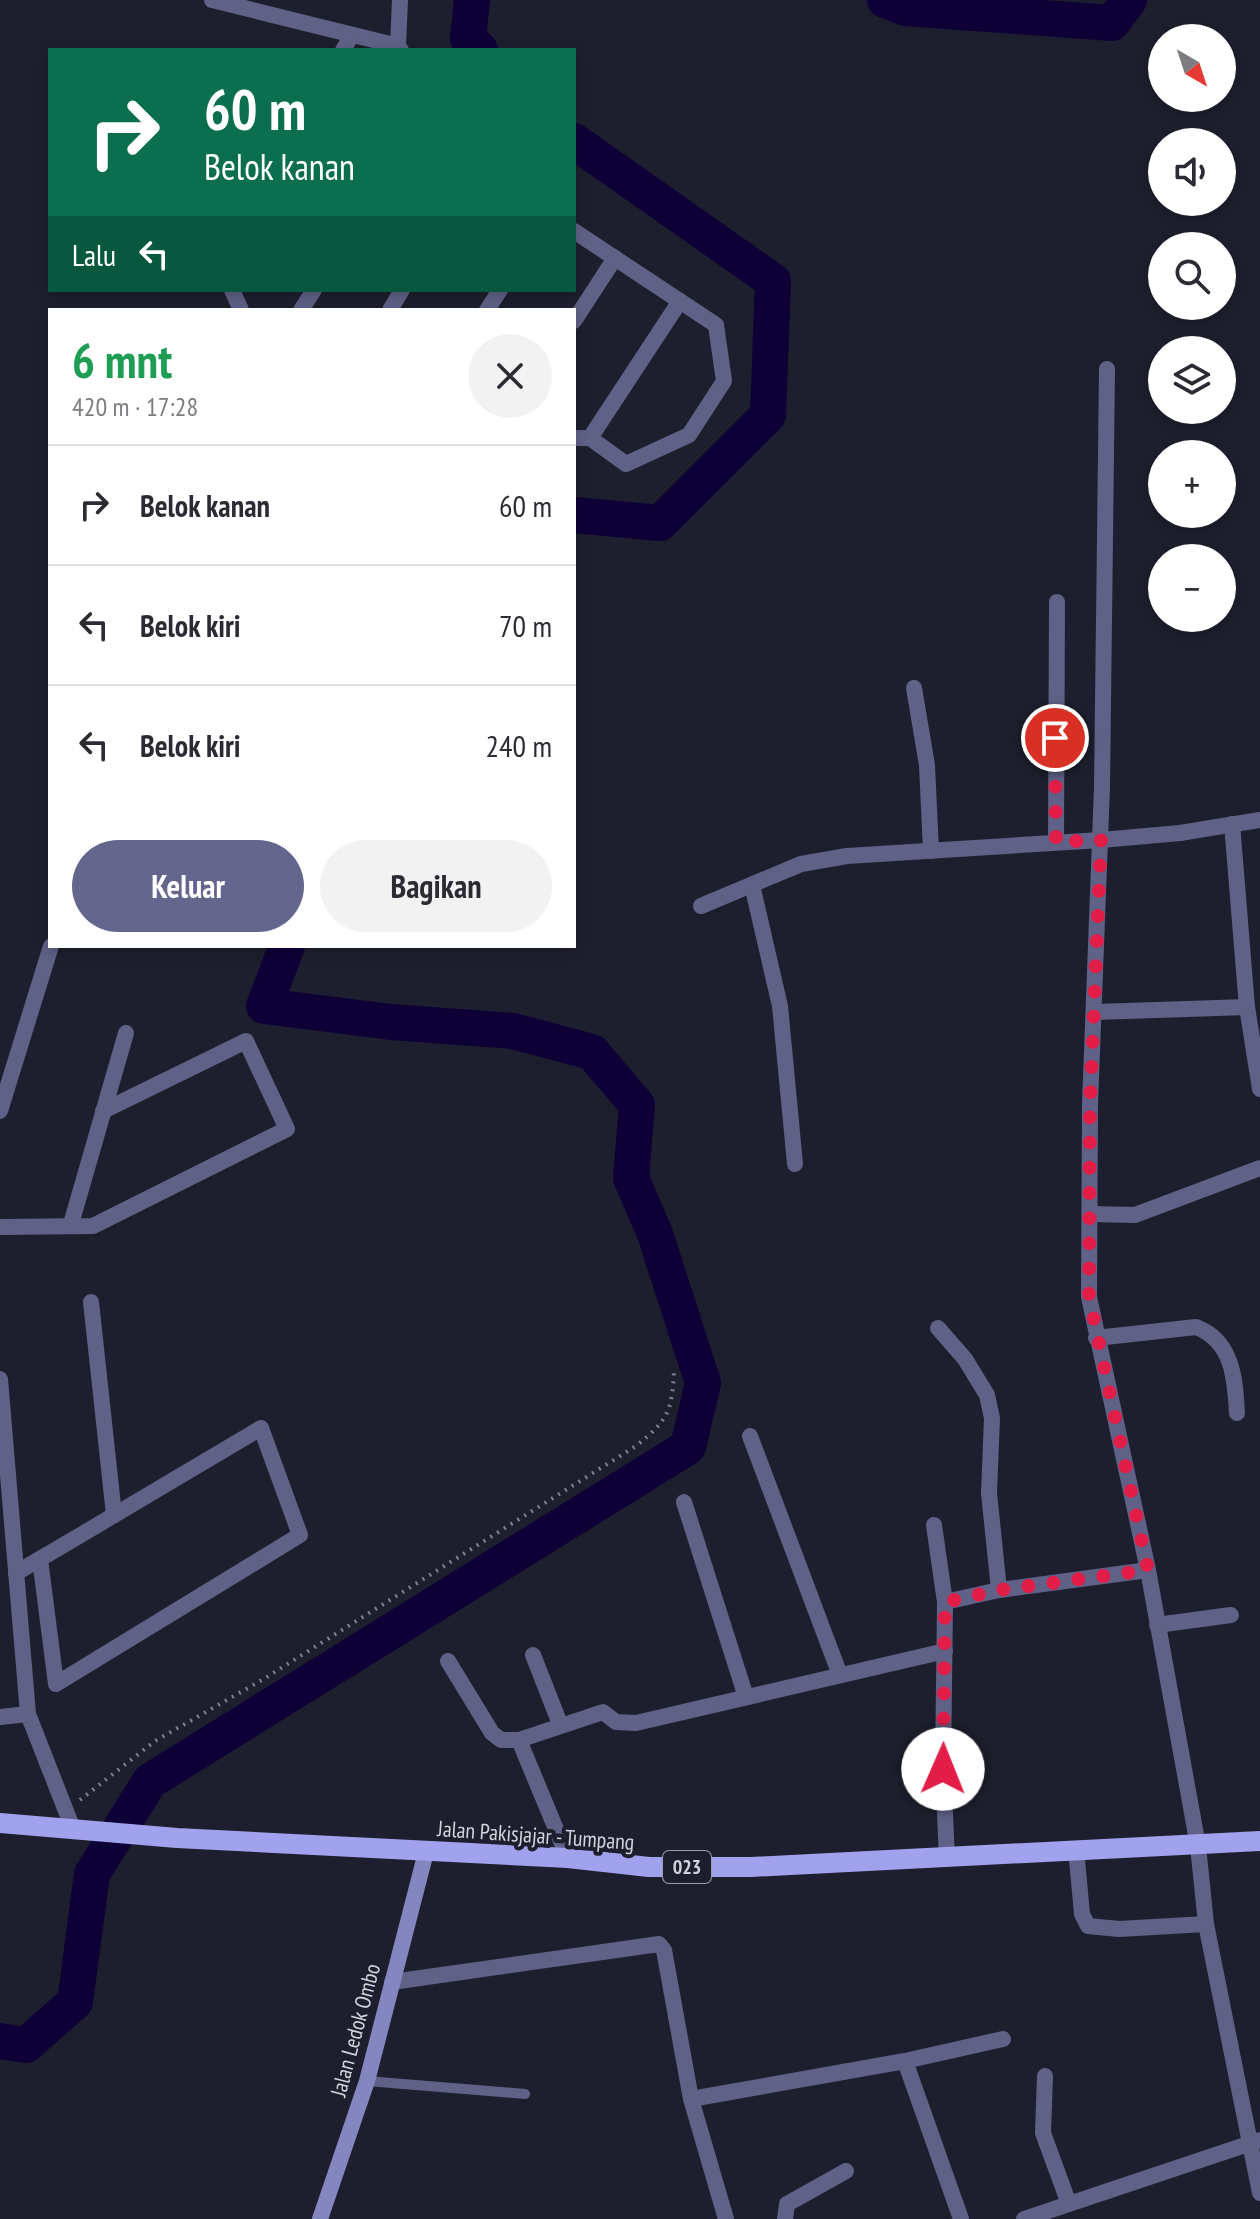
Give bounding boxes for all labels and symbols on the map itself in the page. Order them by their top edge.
north arrow [1148,24,1236,112]
pin [1021,704,1089,772]
position arrow [901,1727,985,1811]
street label: Jalan Pakisjajar - Tumpang [436,1814,635,1856]
road number: 023 [663,1851,711,1883]
street label: Jalan Ledok Ombo [324,1960,386,2101]

